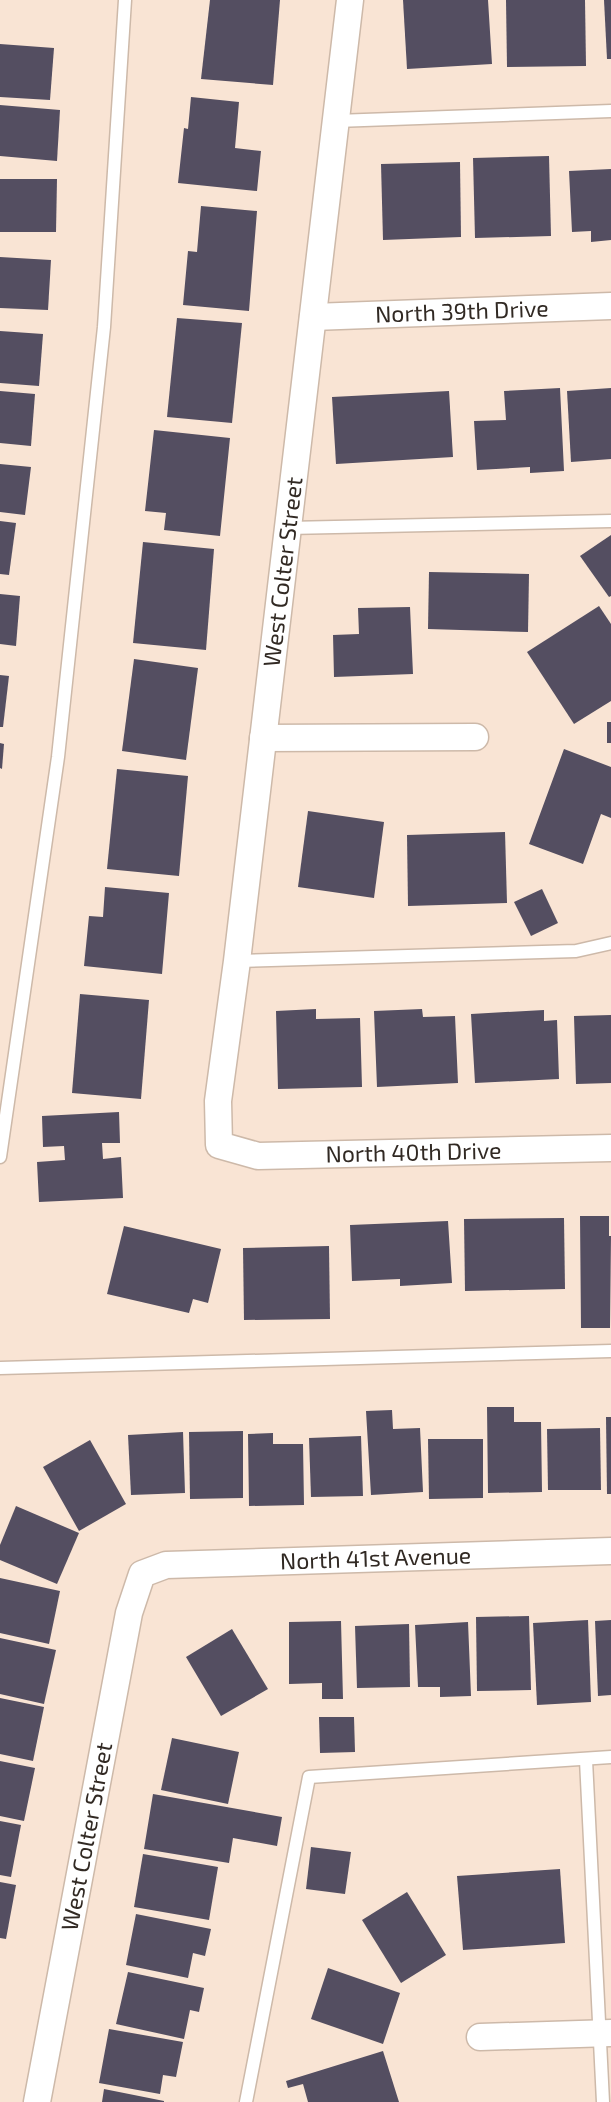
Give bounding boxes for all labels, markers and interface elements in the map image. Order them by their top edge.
street label: North 39th Drive [375,293,549,328]
street label: West Colter Street [256,475,308,668]
street label: North 40th Drive [325,1135,502,1167]
street label: North 41st Avenue [280,1540,472,1574]
street label: West Colter Street [55,1740,117,1933]

